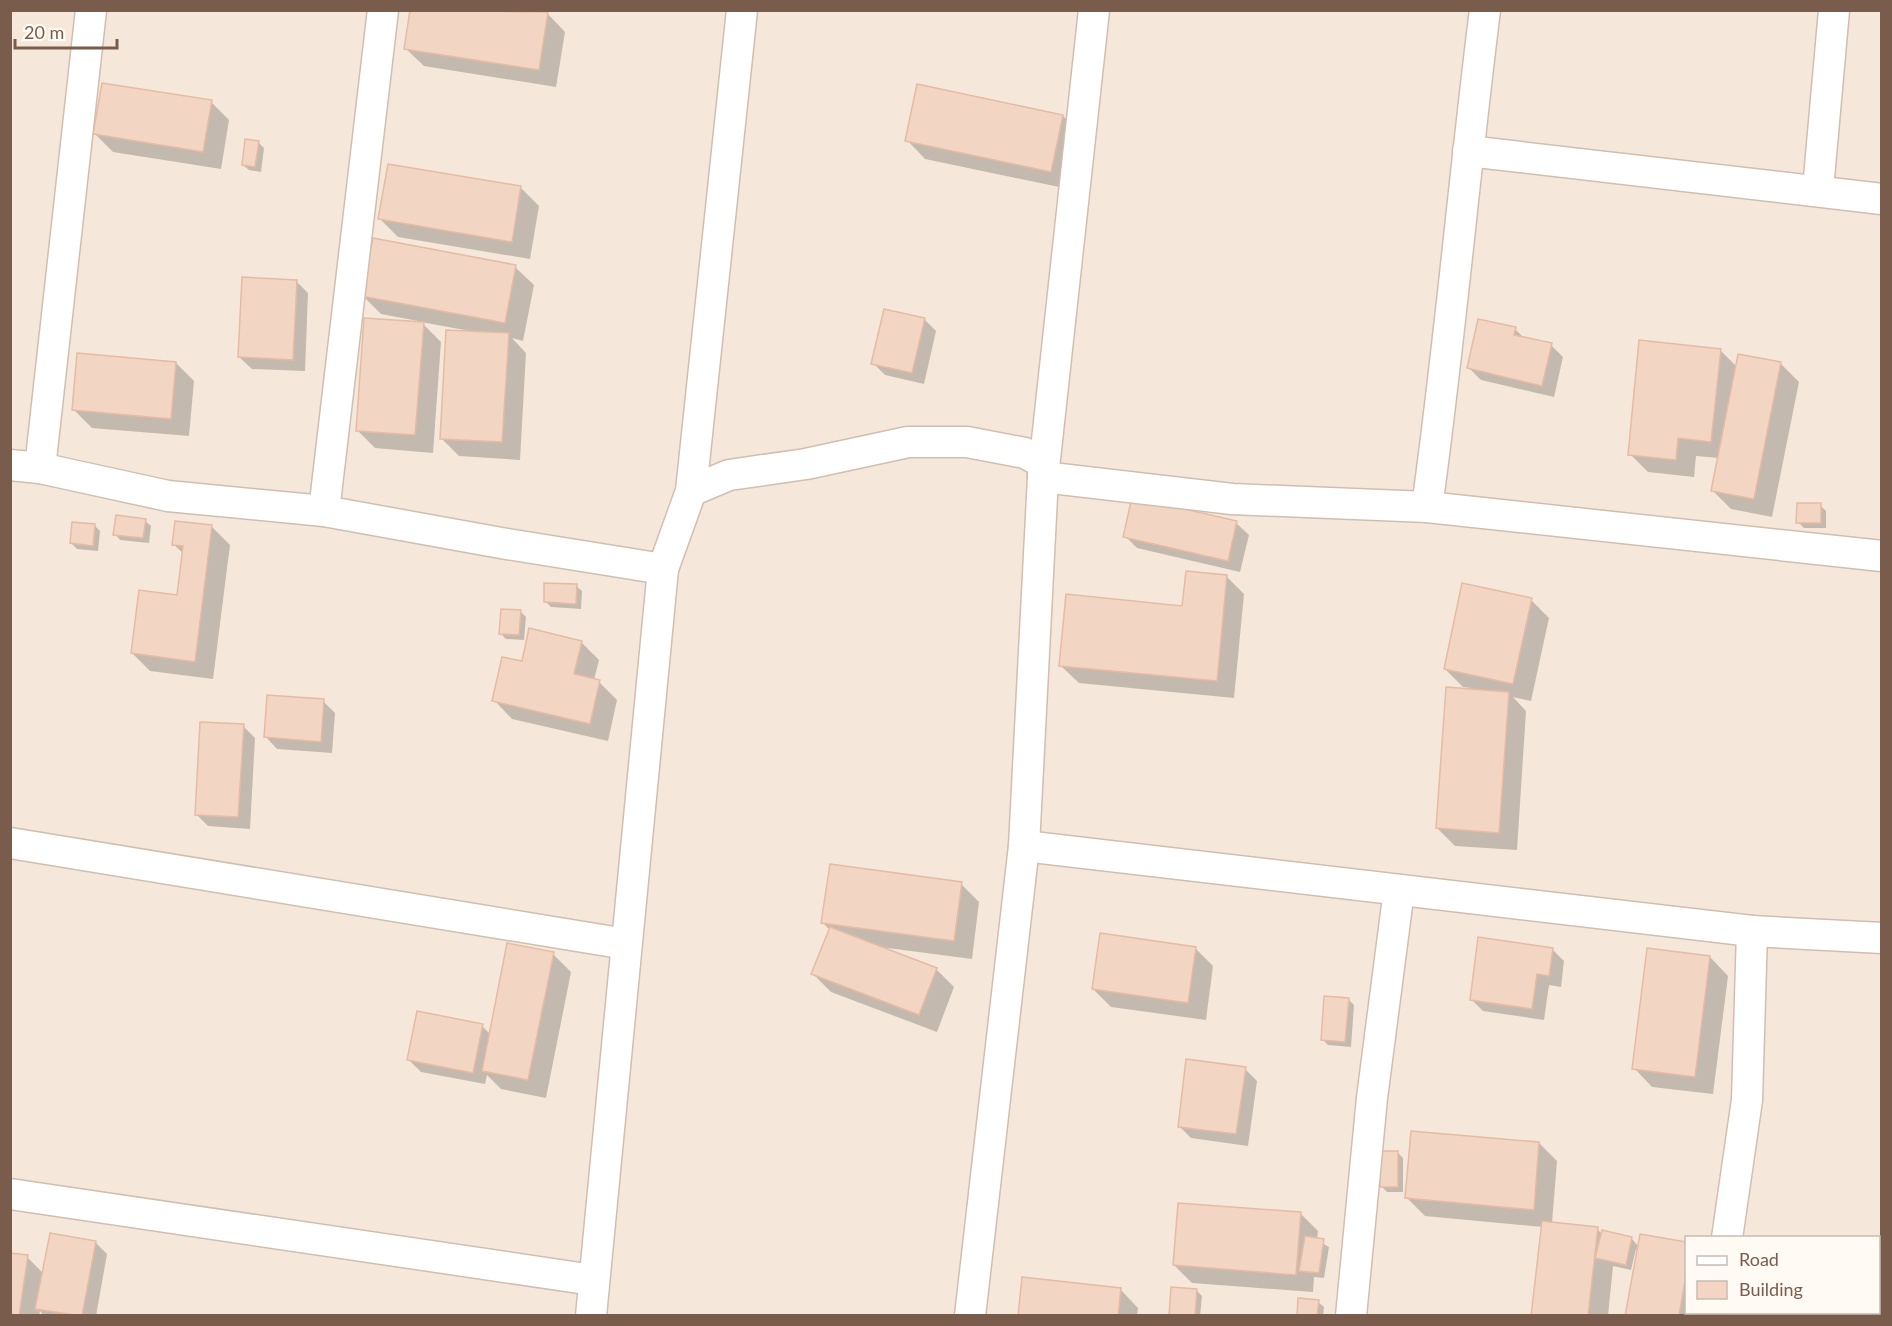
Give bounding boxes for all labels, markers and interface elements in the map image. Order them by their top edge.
scale bar [15,12,117,50]
text: 20 m [24,21,64,43]
legend [1685,1236,1880,1314]
text: Road [1739,1248,1779,1270]
text: Building [1739,1278,1803,1300]

